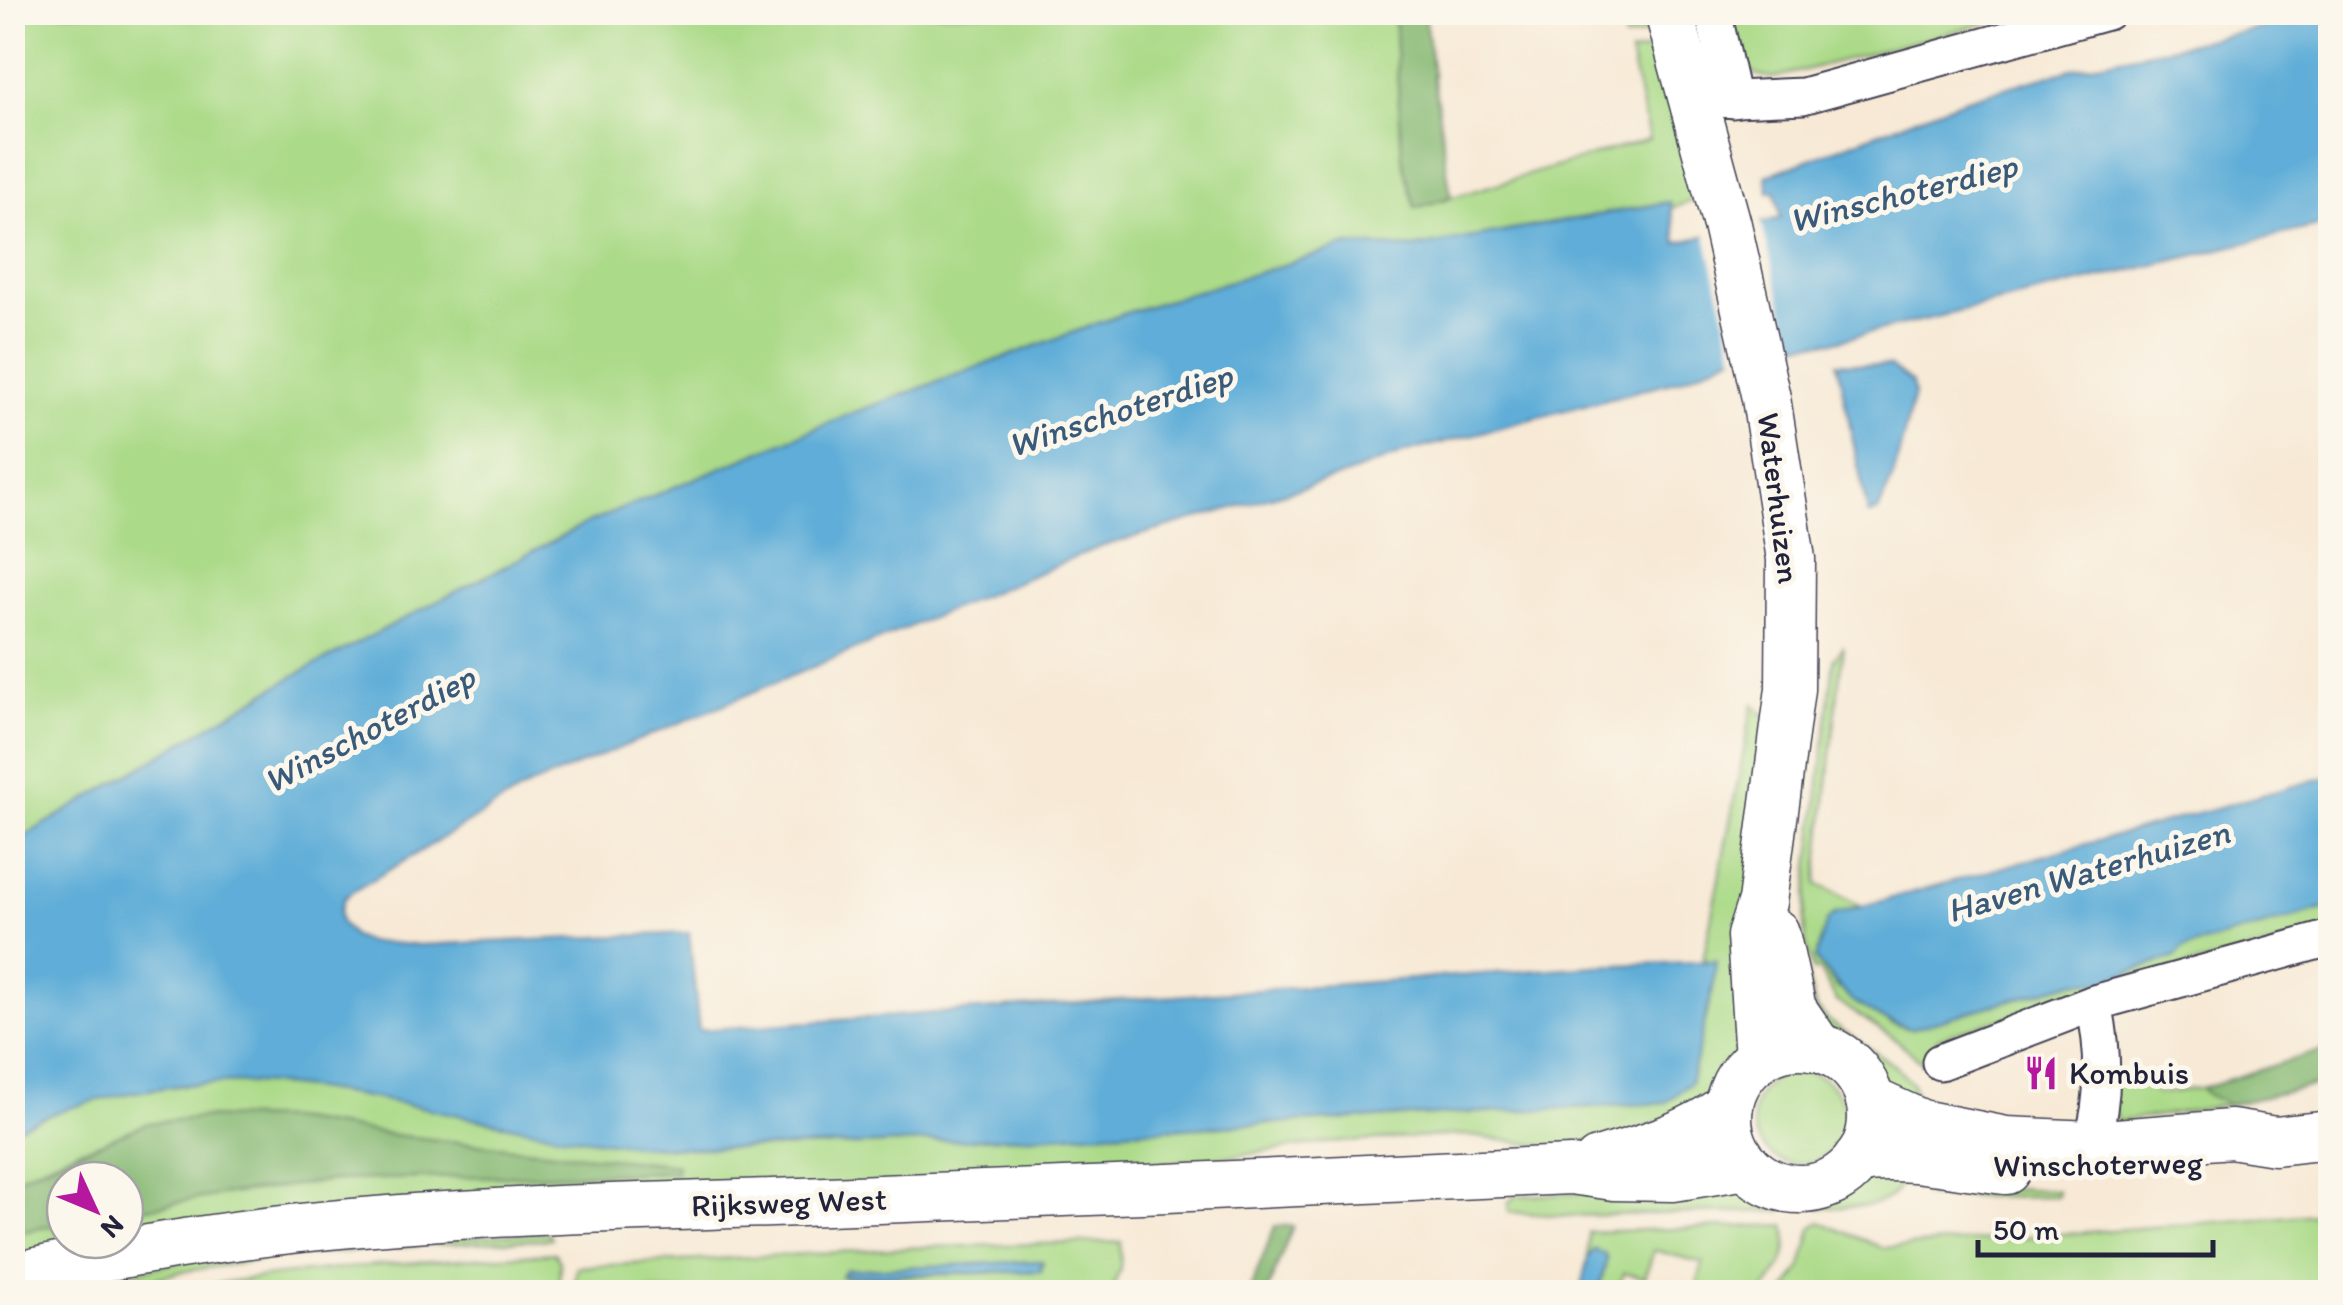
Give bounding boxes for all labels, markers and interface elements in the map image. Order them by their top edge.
water label: Winschoterdiep [1785,144,2023,242]
water label: Winschoterdiep [1003,353,1239,466]
street label: Waterhuizen [1750,410,1808,586]
water label: Winschoterdiep [256,655,483,802]
water label: Haven Waterhuizen [1942,810,2234,931]
restaurant icon: Kombuis [2022,1054,2060,1092]
place label: Kombuis [2069,1054,2189,1092]
street label: Winschoterweg [1993,1143,2204,1185]
north arrow [45,1160,145,1260]
street label: Rijksweg West [690,1180,888,1224]
scale bar [1978,1195,2213,1257]
text: N [94,1209,132,1246]
text: 50 m [1993,1211,2059,1248]

